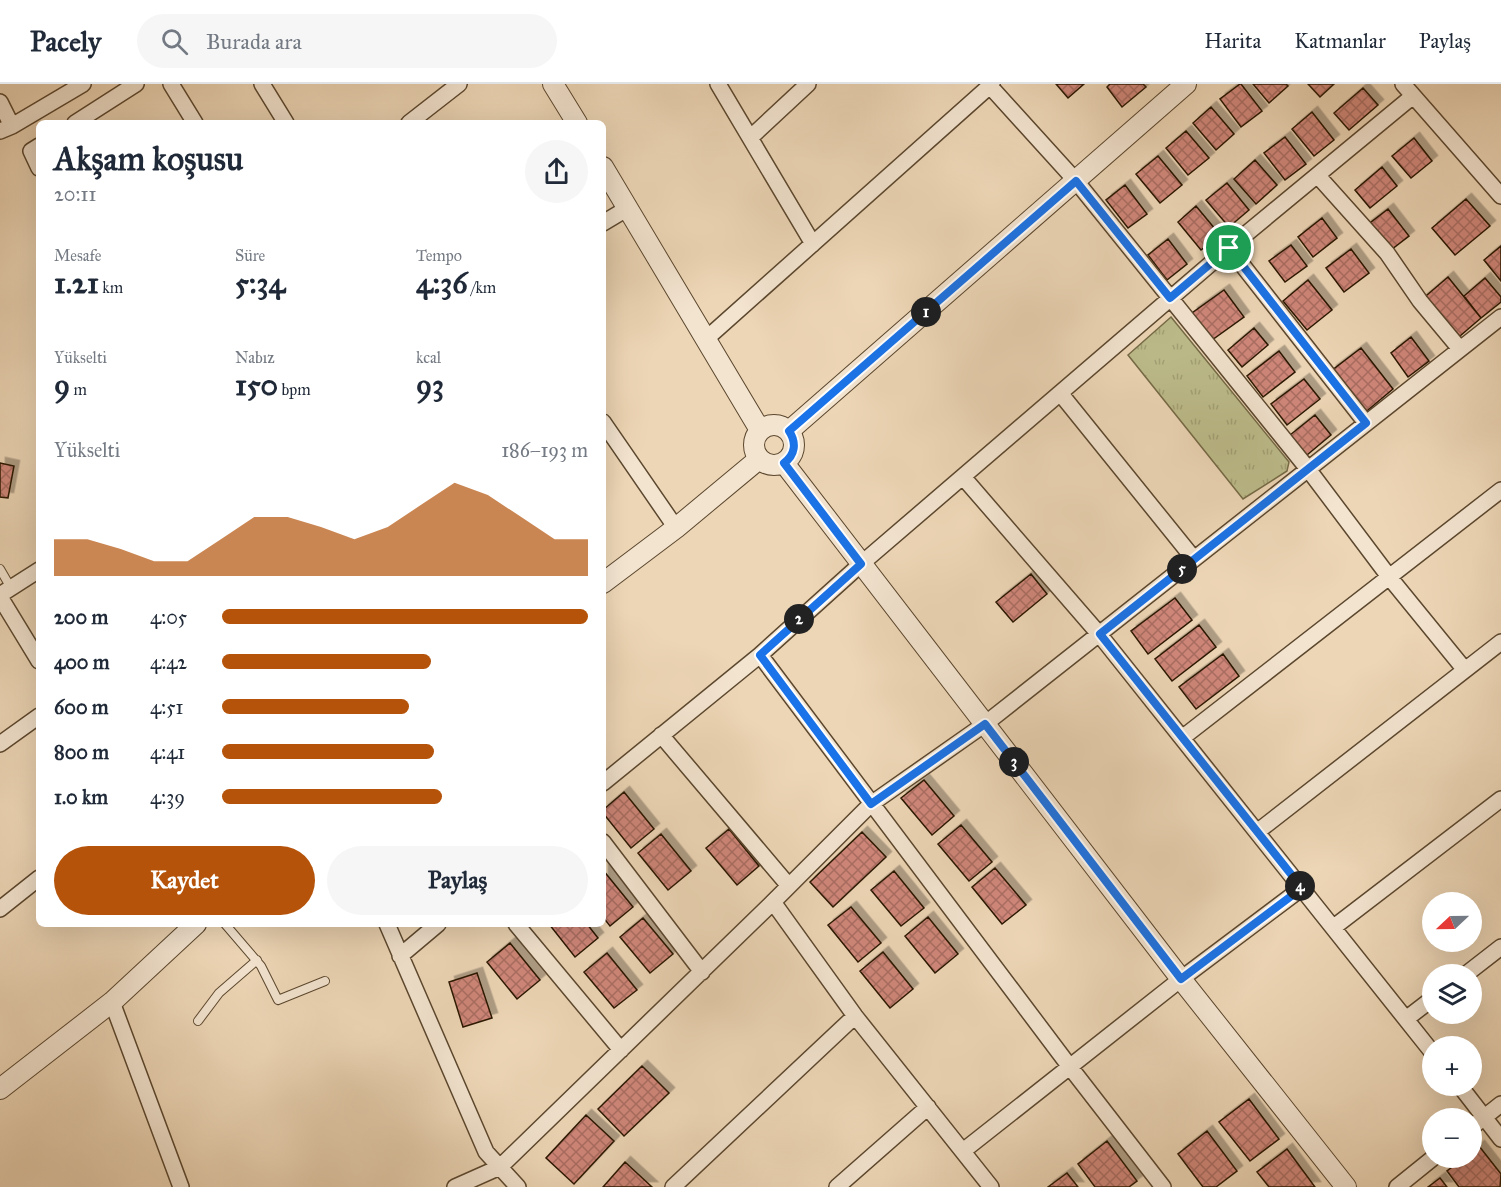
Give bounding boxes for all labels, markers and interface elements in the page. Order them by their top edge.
search box [137,14,557,68]
text: Pacely [30,24,101,59]
icon: search [158,25,191,58]
text: Burada ara [206,28,302,55]
text: Harita [1204,28,1261,54]
text: Katmanlar [1294,28,1386,54]
text: Paylaş [1419,28,1471,54]
text: Akşam koşusu [54,139,243,179]
button: share [525,140,588,203]
text: 20:11 [54,182,96,206]
pin [1203,222,1254,273]
icon: arrive [1212,231,1245,264]
text: Mesafe [54,246,102,265]
text: Süre [235,246,265,265]
text: Tempo [416,246,462,265]
text: 1.21 [54,265,99,301]
text: 5:34 [235,265,285,301]
text: 4:36 [416,265,468,301]
text: km [99,278,123,297]
text: /km [468,278,496,297]
pin: 1 [911,297,941,327]
text: 1 [923,302,929,321]
text: Yükselti [54,348,107,367]
text: Nabız [235,348,275,367]
text: kcal [416,348,441,367]
text: 9 [54,367,70,403]
text: 150 [235,367,278,403]
text: 93 [416,367,444,403]
text: m [70,380,87,399]
text: bpm [278,380,311,399]
text: Yükselti [54,438,120,462]
text: 186–193 m [501,438,588,462]
pin: 5 [1167,554,1197,584]
text: 5 [1178,559,1186,578]
pin: 2 [784,604,814,634]
text: 200 m [54,605,108,629]
text: 4:05 [150,605,187,629]
text: 2 [795,609,803,628]
text: 400 m [54,650,110,674]
text: 4:42 [150,650,187,674]
text: 600 m [54,695,109,719]
text: 4:51 [150,695,183,719]
text: 800 m [54,740,109,764]
text: 4:41 [150,740,185,764]
pin: 3 [999,747,1029,777]
text: 3 [1011,752,1017,771]
text: 1.0 km [54,785,108,809]
text: 4:39 [150,785,185,809]
button: Kaydet [54,846,315,915]
button: Paylaş [327,846,588,915]
pin: 4 [1285,871,1315,901]
text: 4 [1296,876,1304,895]
north arrow [1422,892,1482,952]
map controls [1422,892,1482,1168]
button: layers [1422,964,1482,1024]
button: + [1422,1036,1482,1096]
button: − [1422,1108,1482,1168]

